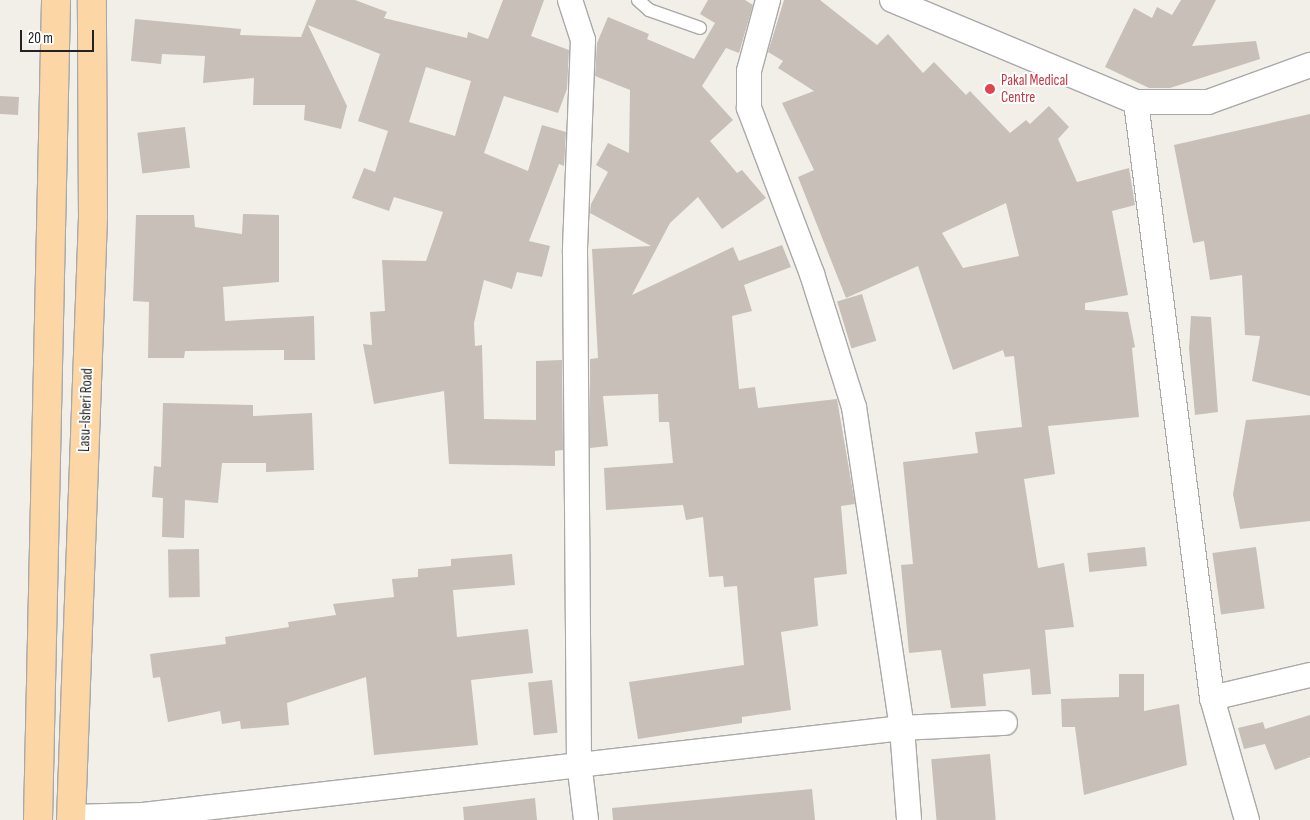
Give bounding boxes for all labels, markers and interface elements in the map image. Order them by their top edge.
scale bar [22,20,96,52]
text: 20 m [28,29,53,48]
place label: Pakal Medical Centre [1001,71,1068,106]
marker: Pakal Medical Centre [983,82,997,96]
street label: Lasu-Isheri Road [76,368,96,452]

